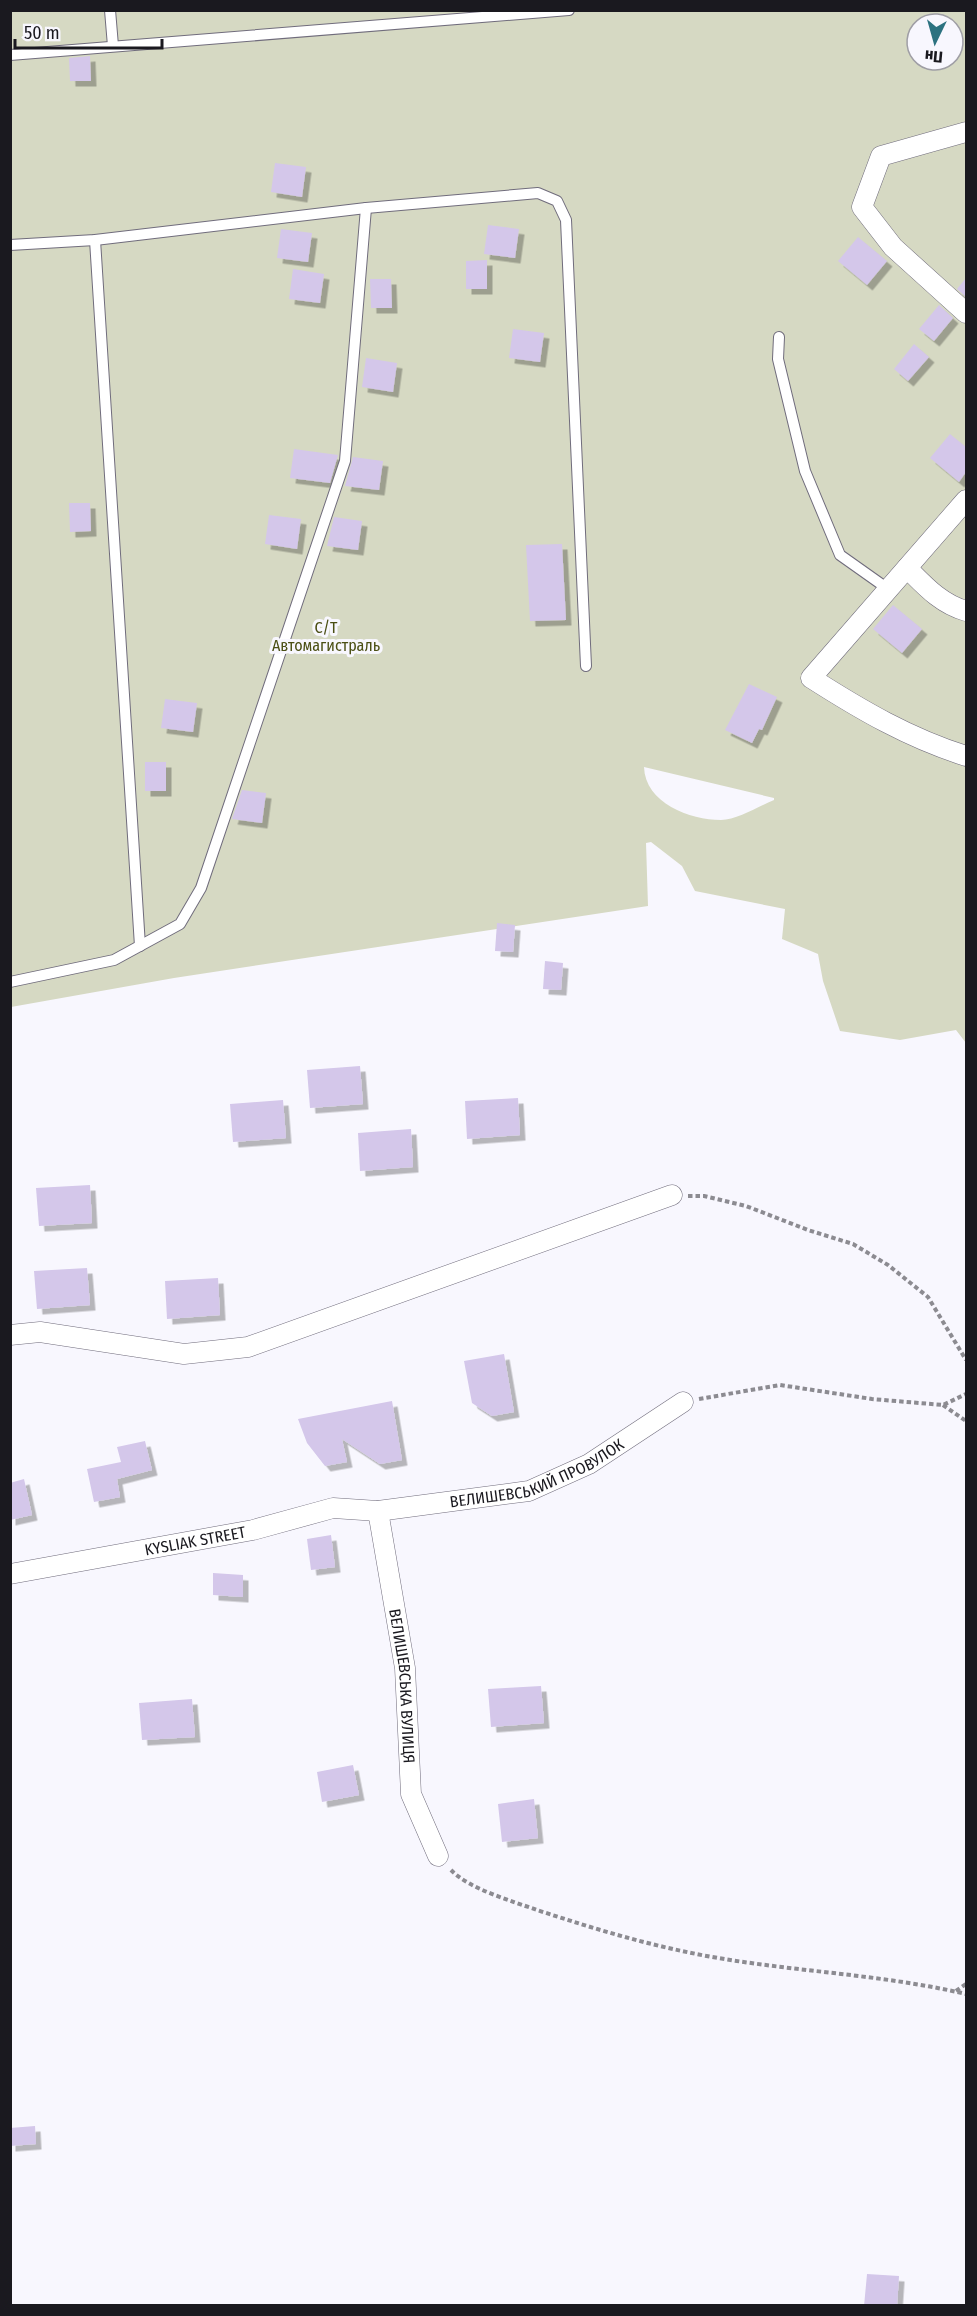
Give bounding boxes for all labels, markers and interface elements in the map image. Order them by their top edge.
scale bar [15,12,162,50]
north arrow [905,12,965,72]
text: 50 m [24,22,60,44]
text: Пн [924,46,944,67]
park label: С/Т Автомагистраль [272,618,380,655]
street label: ВЕЛИШЕВСЬКИЙ ПРОВУЛОК [449,1435,628,1511]
street label: KYSLIAK STREET [143,1522,248,1559]
street label: ВЕЛИШЕВСЬКА ВУЛИЦЯ [385,1607,419,1764]

